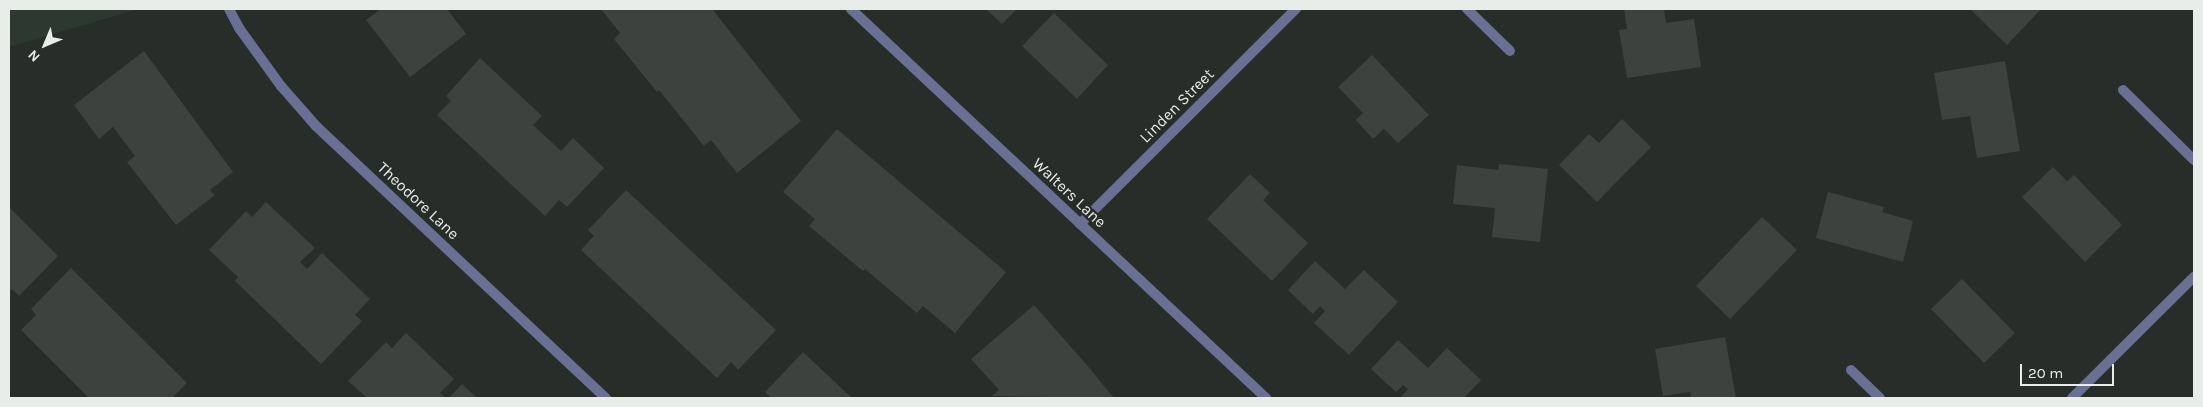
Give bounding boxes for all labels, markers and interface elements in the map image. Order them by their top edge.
north arrow [20,20,70,70]
text: N [24,46,44,66]
street label: Linden Street [1136,65,1218,147]
street label: Walters Lane [1028,154,1110,232]
street label: Theodore Lane [373,158,463,244]
scale bar [2023,354,2117,386]
text: 20 m [2028,364,2063,382]

